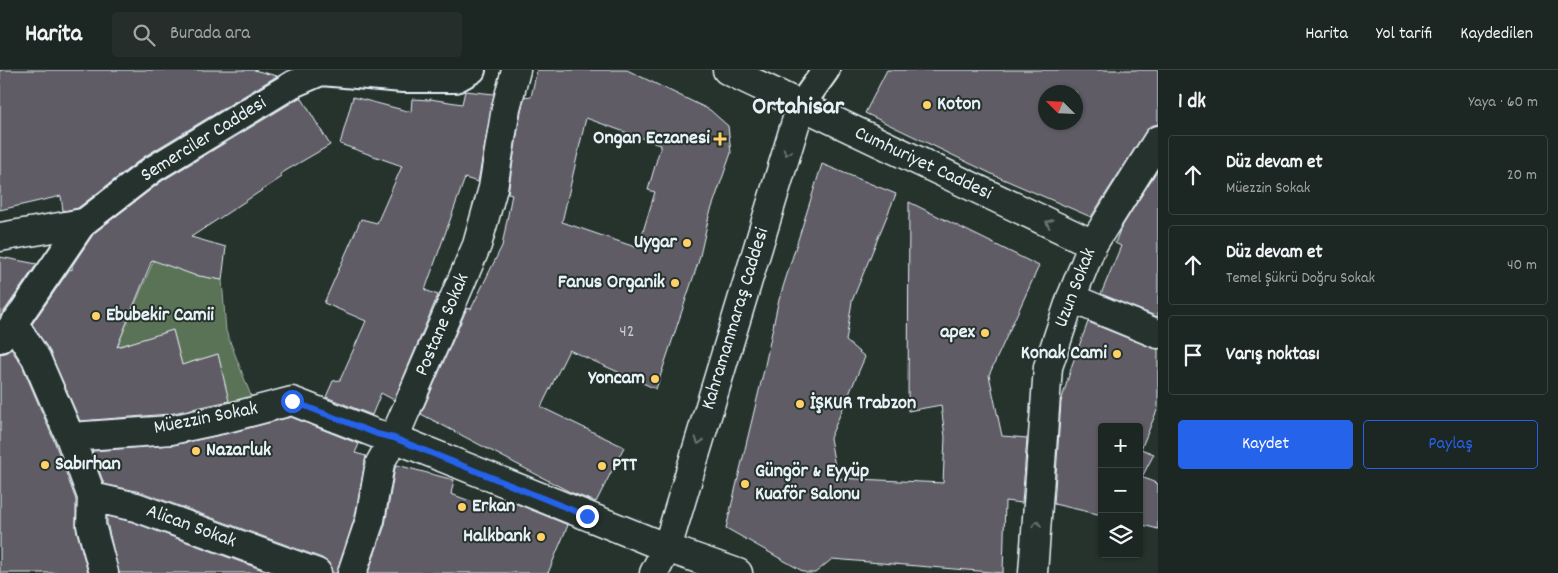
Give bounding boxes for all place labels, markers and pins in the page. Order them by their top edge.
place label: Koton [937,91,981,119]
marker: Koton [921,99,933,111]
place label: Ongan Eczanesi [593,125,710,153]
marker: Ongan Eczanesi [714,133,726,145]
place label: Uygar [634,229,678,257]
marker: Uygar [681,237,693,249]
place label: Fanus Organik [558,269,665,297]
marker: Fanus Organik [669,277,681,289]
place label: Ebubekir Camii [106,302,214,330]
marker: Ebubekir Camii [90,310,102,322]
place label: apex [940,319,976,347]
marker: apex [979,327,991,339]
place label: Konak Cami [1021,340,1107,368]
marker: Konak Cami [1111,348,1123,360]
place label: Yoncam [587,365,645,393]
marker: Yoncam [649,373,661,385]
place label: İŞKUR Trabzon [810,390,916,418]
marker: İŞKUR Trabzon [794,398,806,410]
place label: Nazarluk [206,437,271,465]
marker: Nazarluk [190,445,202,457]
place label: Sabırhan [55,451,121,479]
place label: PTT [612,452,638,480]
place label: Güngör & Eyyüp Kuaför Salonu [755,458,869,509]
marker: Sabırhan [39,459,51,471]
marker: PTT [596,460,608,472]
marker: Güngör & Eyyüp Kuaför Salonu [739,478,751,490]
place label: Erkan [472,493,515,521]
marker: Erkan [456,501,468,513]
place label: Halkbank [463,523,531,551]
marker: Halkbank [535,531,547,543]

